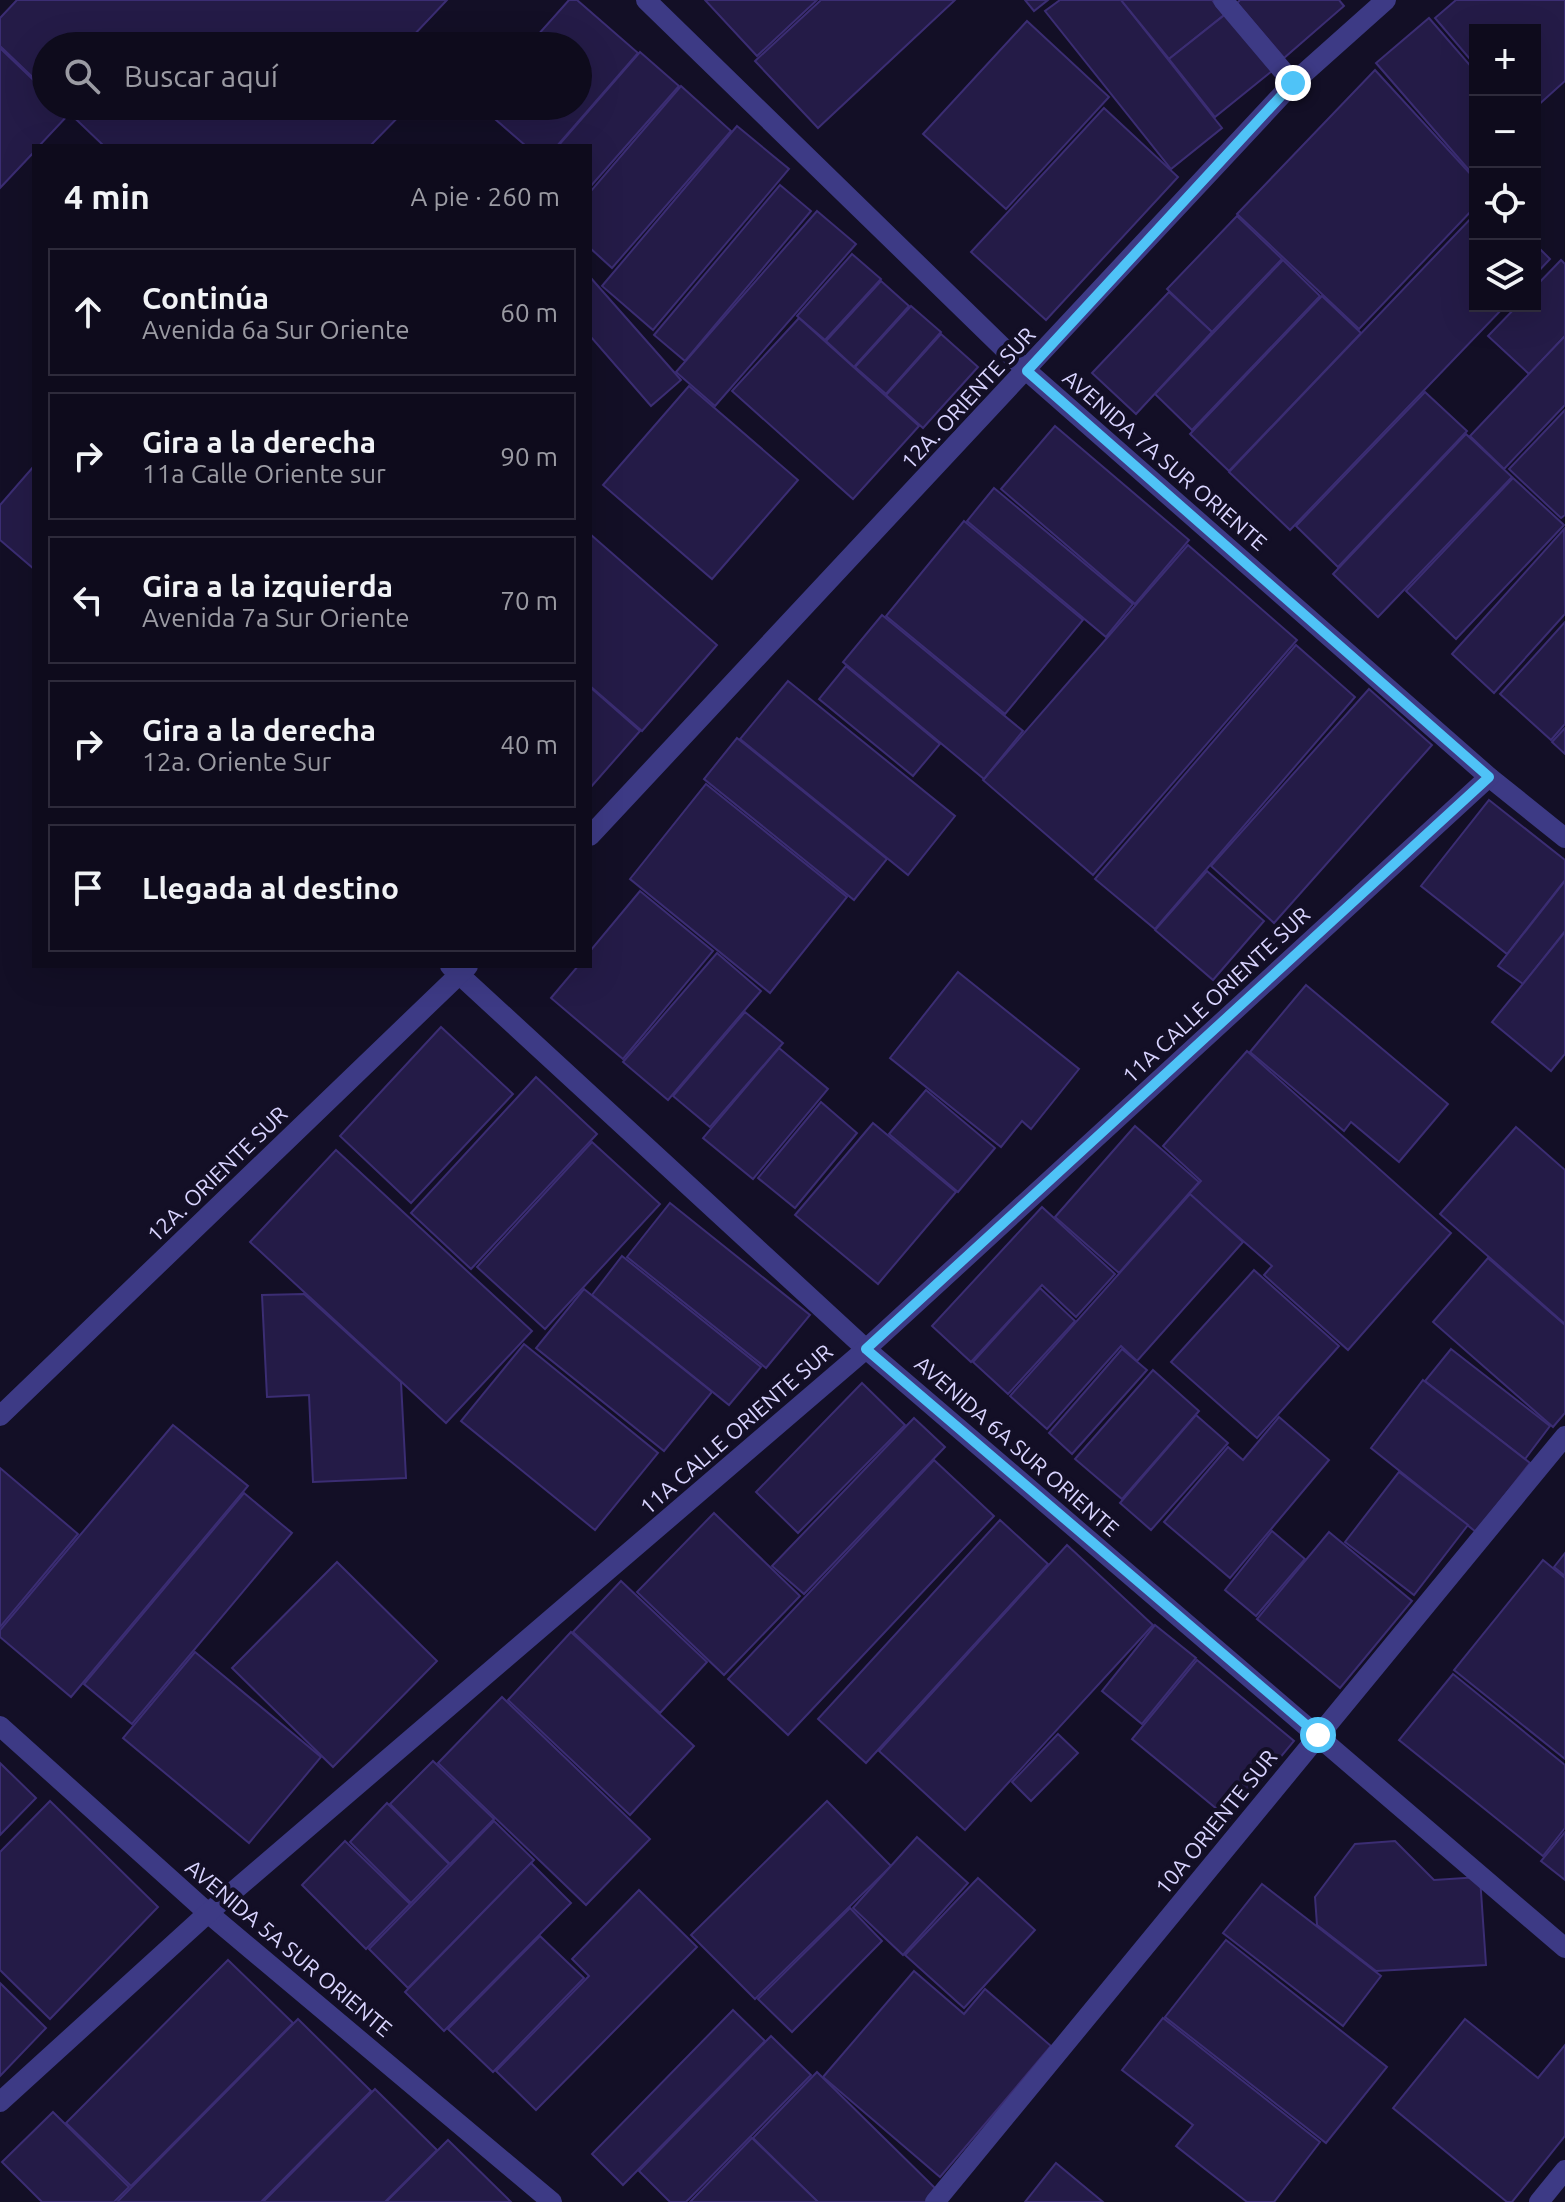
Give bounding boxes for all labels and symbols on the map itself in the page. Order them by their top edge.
route end [1275,65,1311,101]
street label: 12A. ORIENTE SUR [896,321,1040,474]
street label: AVENIDA 7A SUR ORIENTE [1058,364,1272,555]
street label: 11A CALLE ORIENTE SUR [1117,901,1315,1088]
street label: 12A. ORIENTE SUR [142,1100,292,1247]
street label: 11A CALLE ORIENTE SUR [634,1338,837,1519]
street label: AVENIDA 6A SUR ORIENTE [910,1350,1124,1541]
route start [1300,1717,1336,1753]
street label: 10A ORIENTE SUR [1150,1744,1282,1899]
street label: AVENIDA 5A SUR ORIENTE [181,1854,398,2041]

